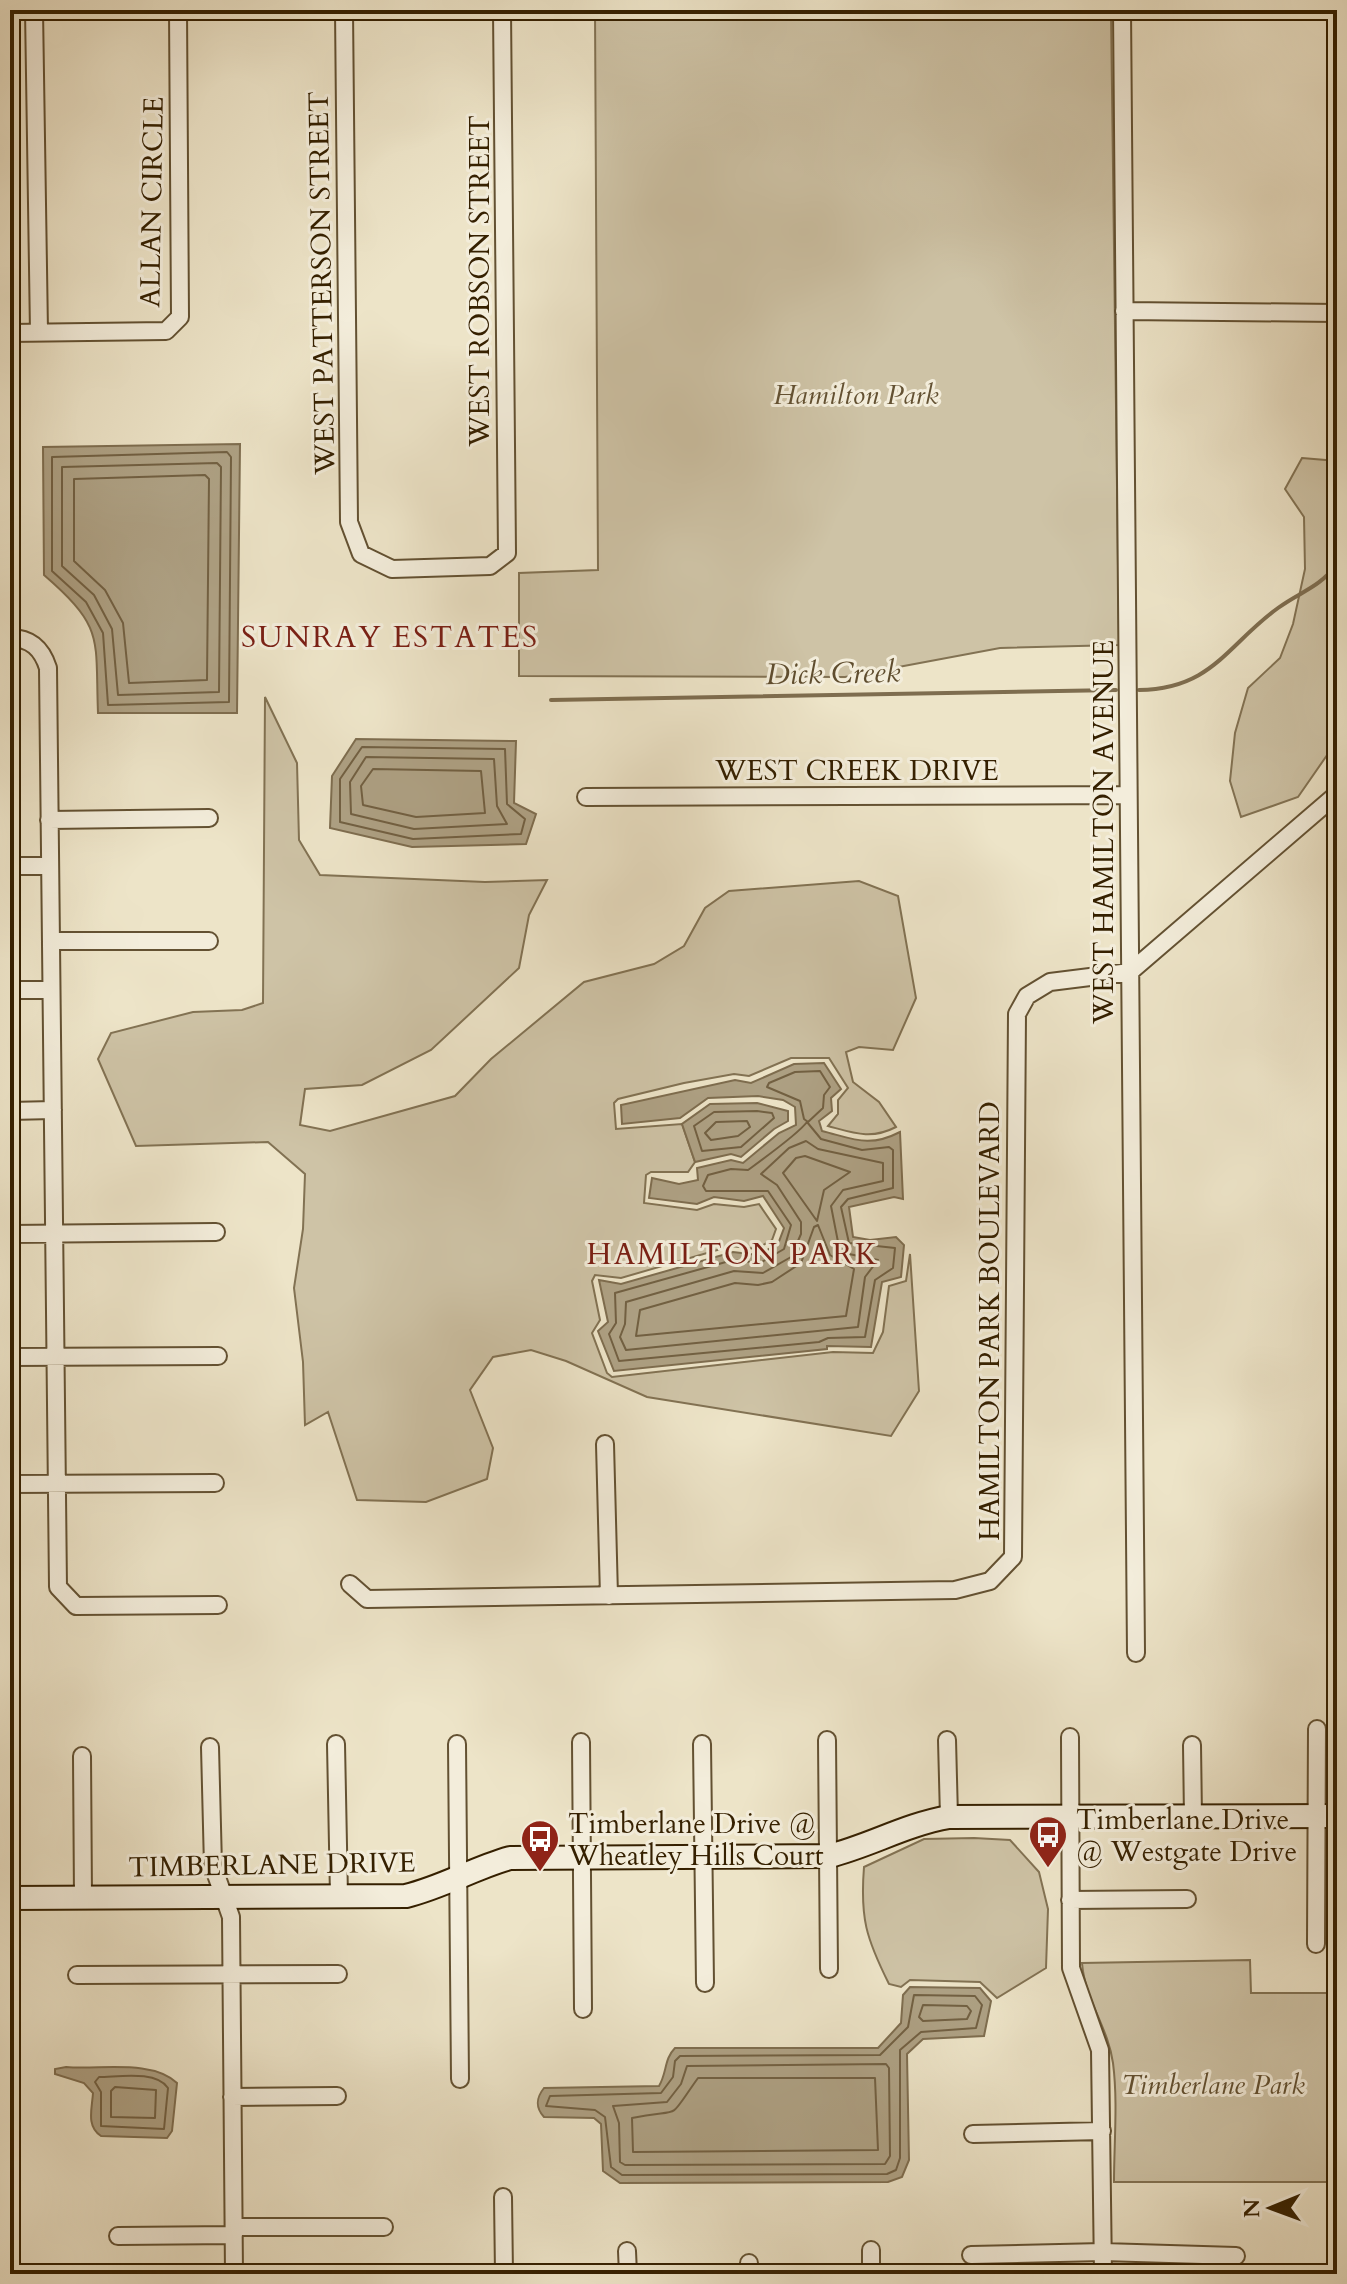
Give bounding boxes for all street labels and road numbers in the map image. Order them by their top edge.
street label: WEST PATTERSON STREET [300,91,344,476]
street label: ALLAN CIRCLE [131,96,173,308]
street label: WEST ROBSON STREET [461,115,499,448]
street label: WEST HAMILTON AVENUE [1085,640,1123,1025]
street label: WEST CREEK DRIVE [714,752,999,790]
street label: HAMILTON PARK BOULEVARD [971,1101,1009,1541]
street label: TIMBERLANE DRIVE [128,1843,416,1887]

